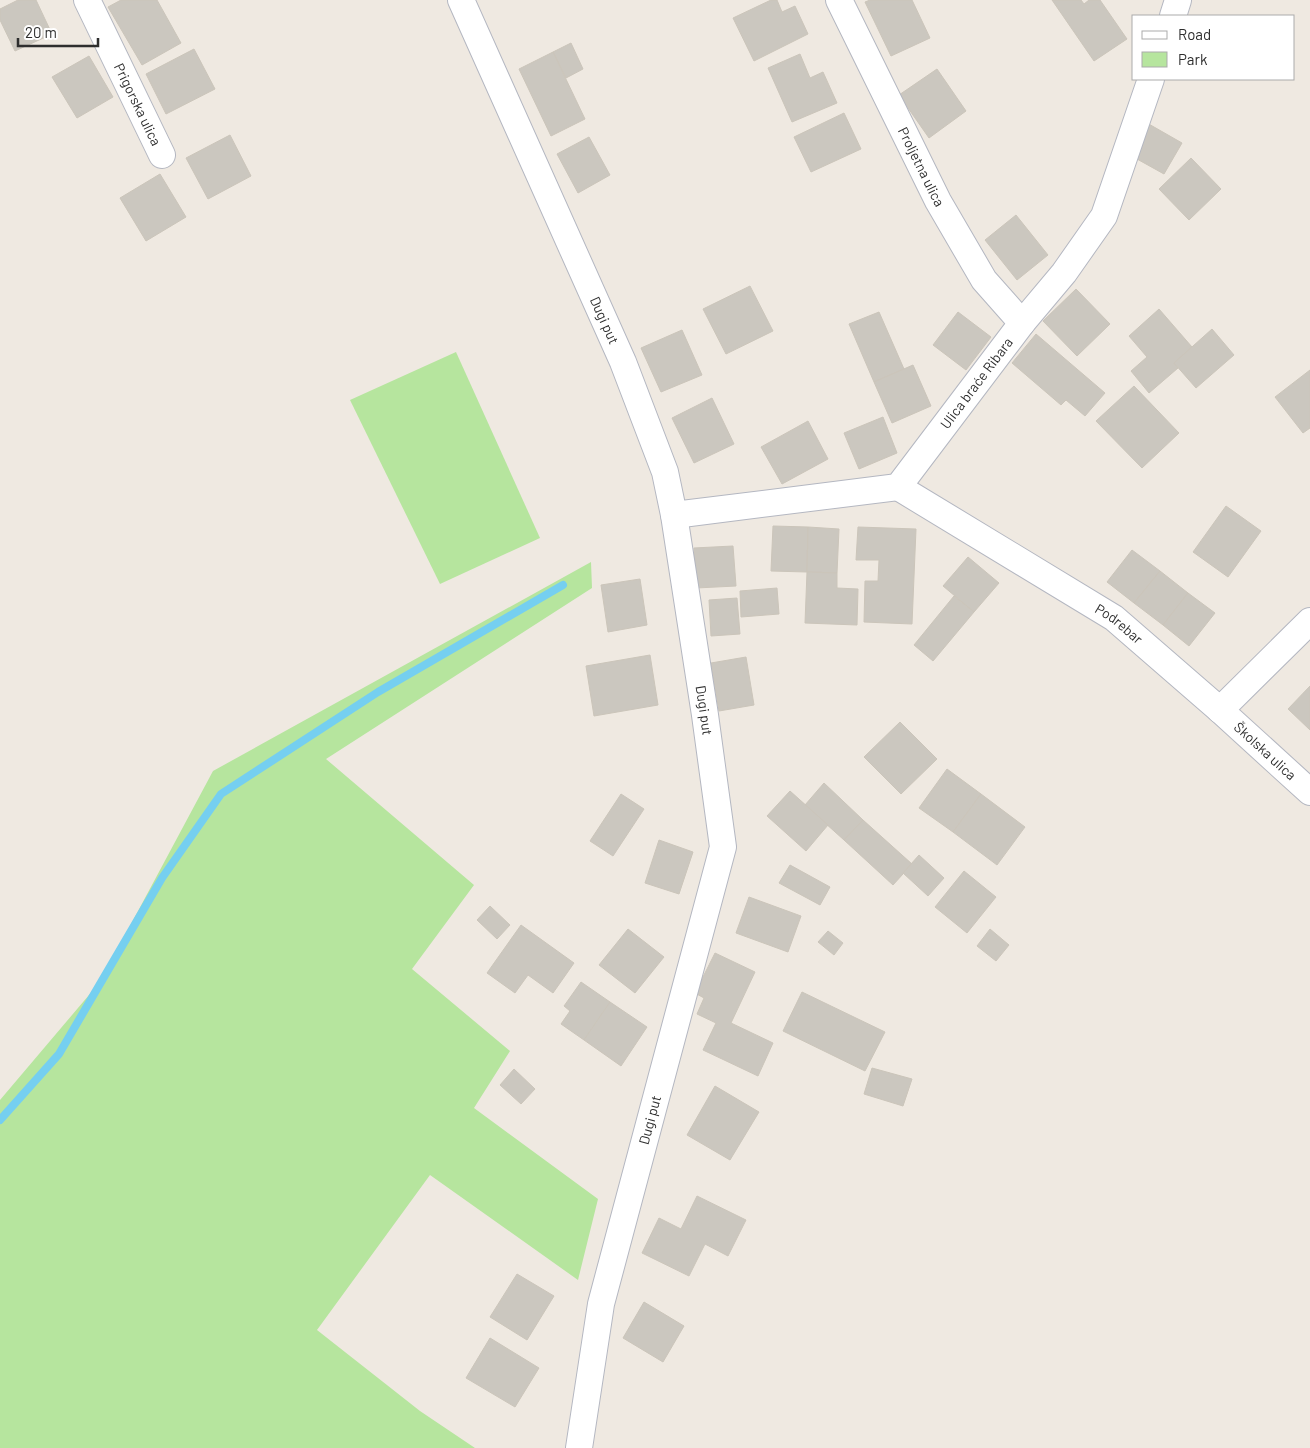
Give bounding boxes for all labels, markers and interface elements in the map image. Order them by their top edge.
scale bar [18,15,98,47]
legend [1132,15,1295,80]
text: 20 m [25,23,57,41]
text: Road [1178,25,1211,43]
text: Park [1178,50,1208,68]
street label: Prigorska ulica [111,60,165,148]
street label: Proljetna ulica [895,124,948,209]
street label: Dugi put [587,294,623,347]
street label: Ulica braće Ribara [936,334,1016,432]
street label: Podrebar [1092,600,1147,647]
street label: Dugi put [693,684,717,736]
street label: Školska ulica [1231,718,1300,783]
street label: Dugi put [635,1093,664,1146]

